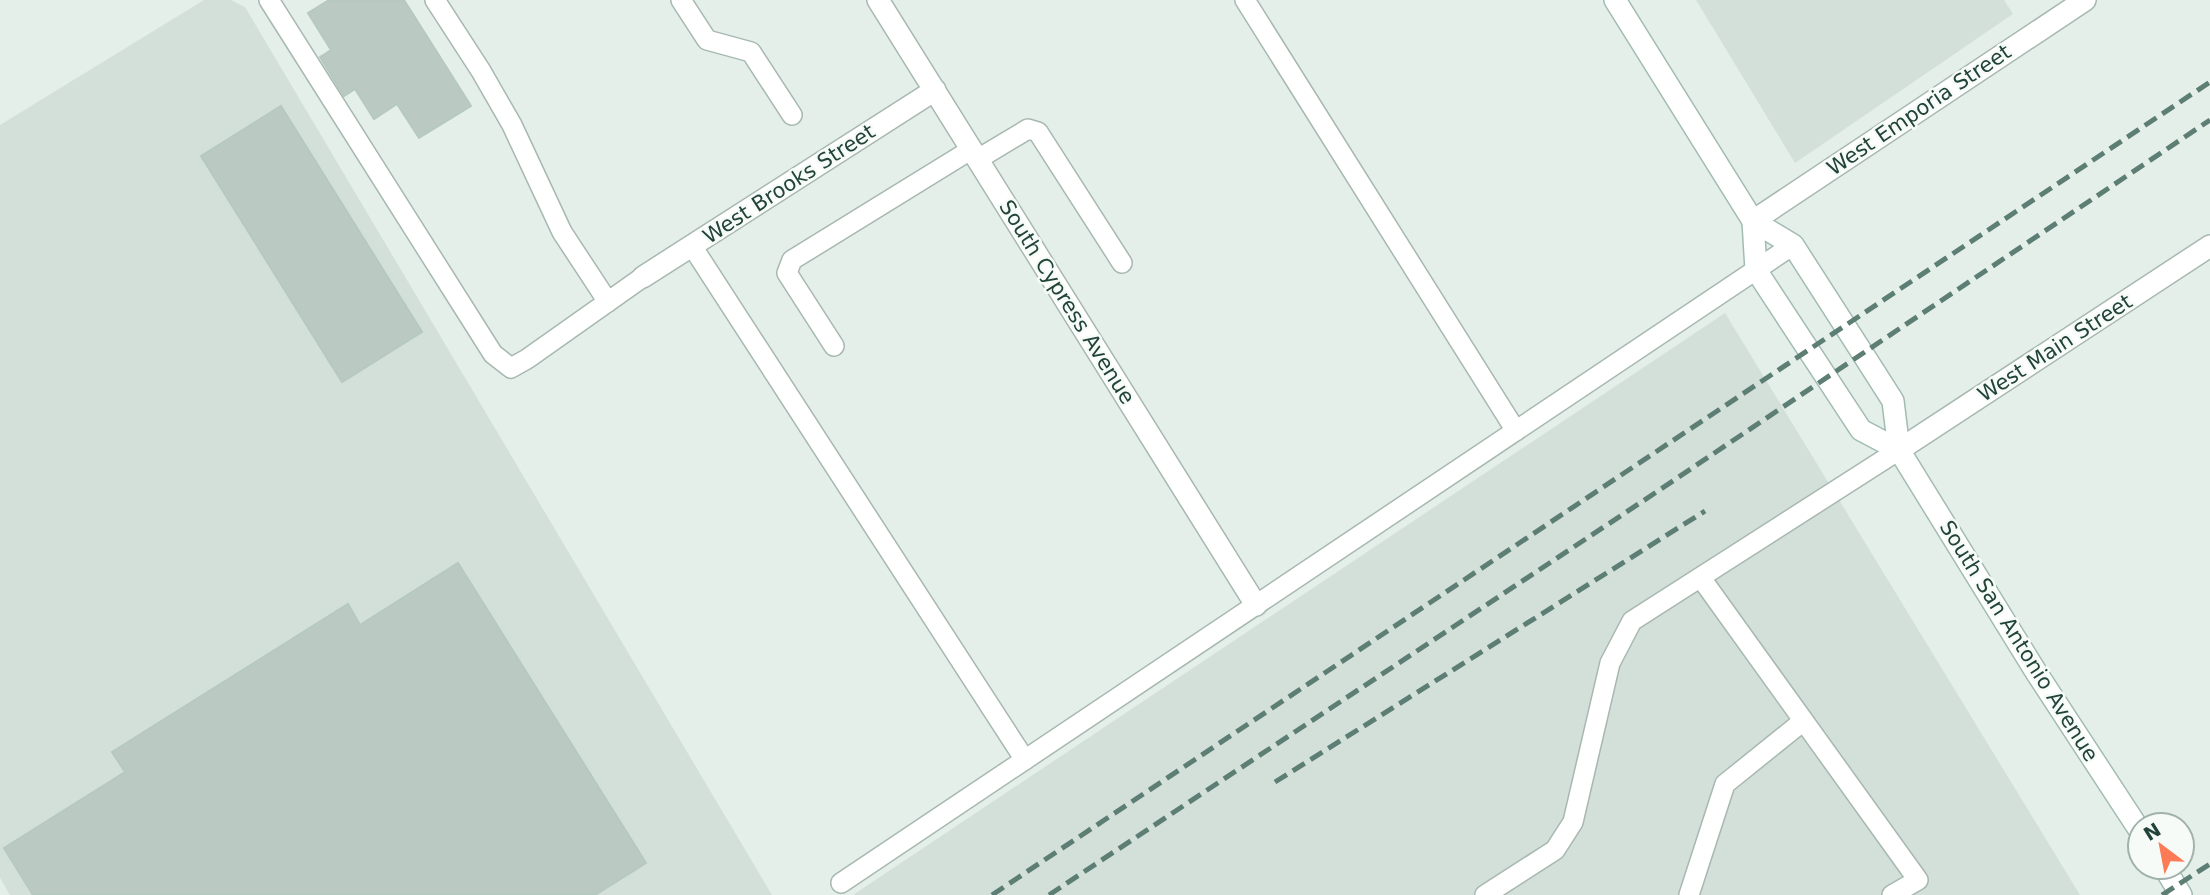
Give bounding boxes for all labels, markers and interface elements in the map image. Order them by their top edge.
street label: West Emporia Street [1823,40,2015,180]
street label: West Brooks Street [699,119,879,249]
street label: South Cypress Avenue [994,196,1140,408]
street label: West Main Street [1973,289,2137,407]
street label: South San Antonio Avenue [1935,516,2103,766]
north arrow [2126,811,2196,881]
text: N [2139,818,2165,845]

